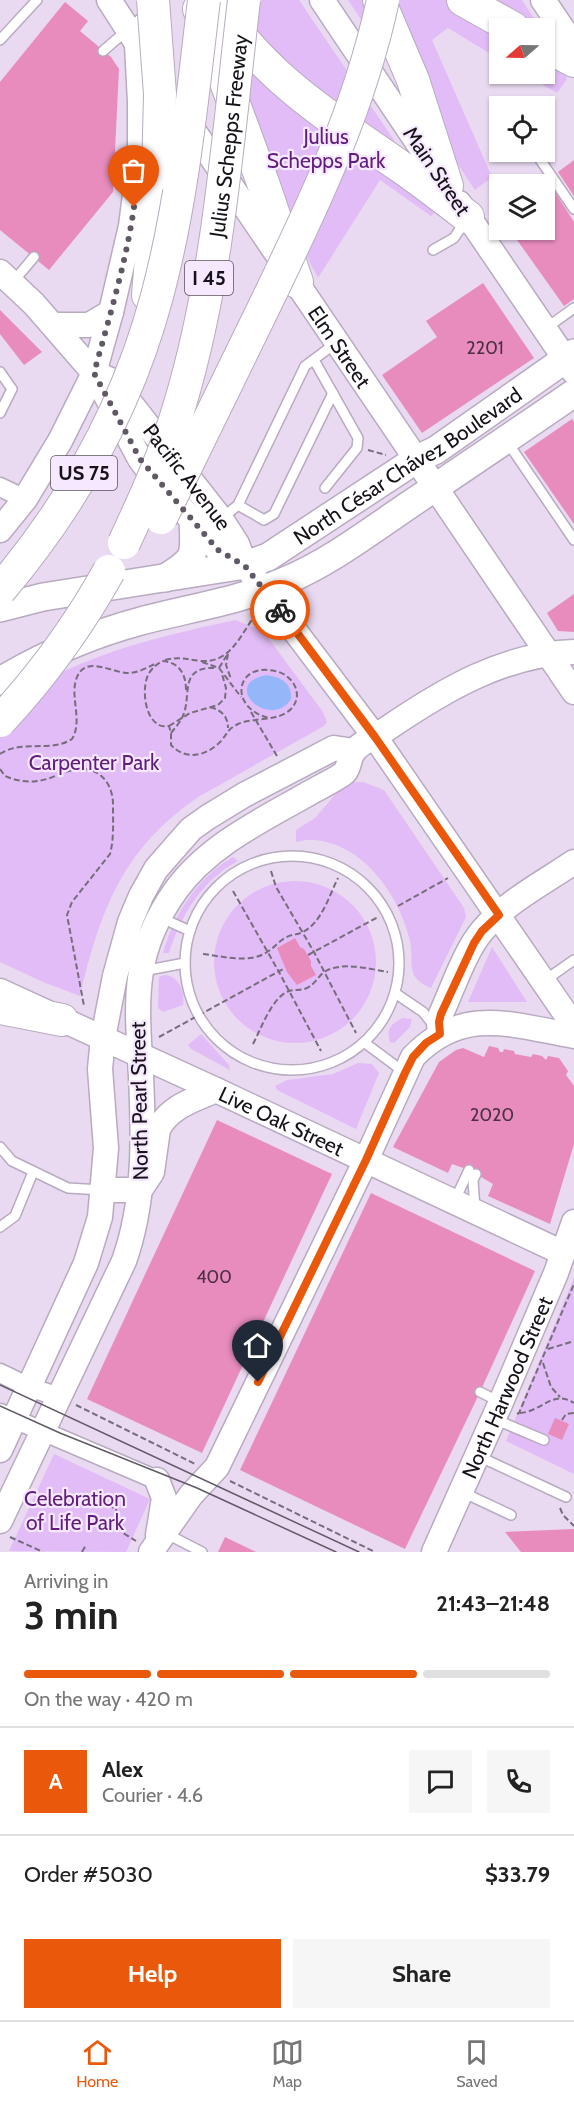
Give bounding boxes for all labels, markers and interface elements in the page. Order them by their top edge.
north arrow [489,18,555,84]
map controls [489,18,555,240]
street label: Julius Schepps Freeway [203,32,253,240]
button: locate [489,96,555,162]
street label: Main Street [398,122,476,220]
park label: Julius Schepps Park [267,124,386,173]
pin [108,145,159,207]
icon: bag [117,154,150,187]
button: layers [489,174,555,240]
road number: I 45 [185,261,233,295]
street label: Elm Street [303,301,376,392]
house number: 2201 [466,337,504,359]
street label: North César Chávez Boulevard [288,381,526,549]
street label: Pacific Avenue [138,418,237,535]
road number: US 75 [51,456,117,490]
courier [250,580,310,640]
icon: bike [264,594,297,627]
park label: Carpenter Park [29,750,160,775]
street label: North Pearl Street [125,1021,153,1181]
street label: Live Oak Street [215,1081,348,1161]
house number: 2020 [470,1104,514,1126]
house number: 400 [196,1266,232,1288]
street label: North Harwood Street [456,1293,557,1482]
pin [232,1320,283,1382]
icon: home [241,1329,274,1362]
park label: Celebration of Life Park [24,1486,126,1535]
text: Arriving in [24,1569,108,1593]
text: 21:43–21:48 [436,1590,550,1617]
text: 3 min [24,1591,119,1639]
text: On the way · 420 m [24,1687,193,1711]
button: chat [409,1750,472,1813]
button: phone [487,1750,550,1813]
text: Alex [102,1756,143,1783]
text: A [49,1768,62,1795]
text: Courier · 4.6 [102,1783,203,1807]
text: Order #5030 [24,1861,153,1888]
text: $33.79 [485,1861,550,1888]
button: Help [24,1939,281,2008]
button: Share [293,1939,550,2008]
tab: Home [76,2036,118,2091]
tab: Map [271,2036,304,2091]
tab: Saved [456,2036,498,2091]

